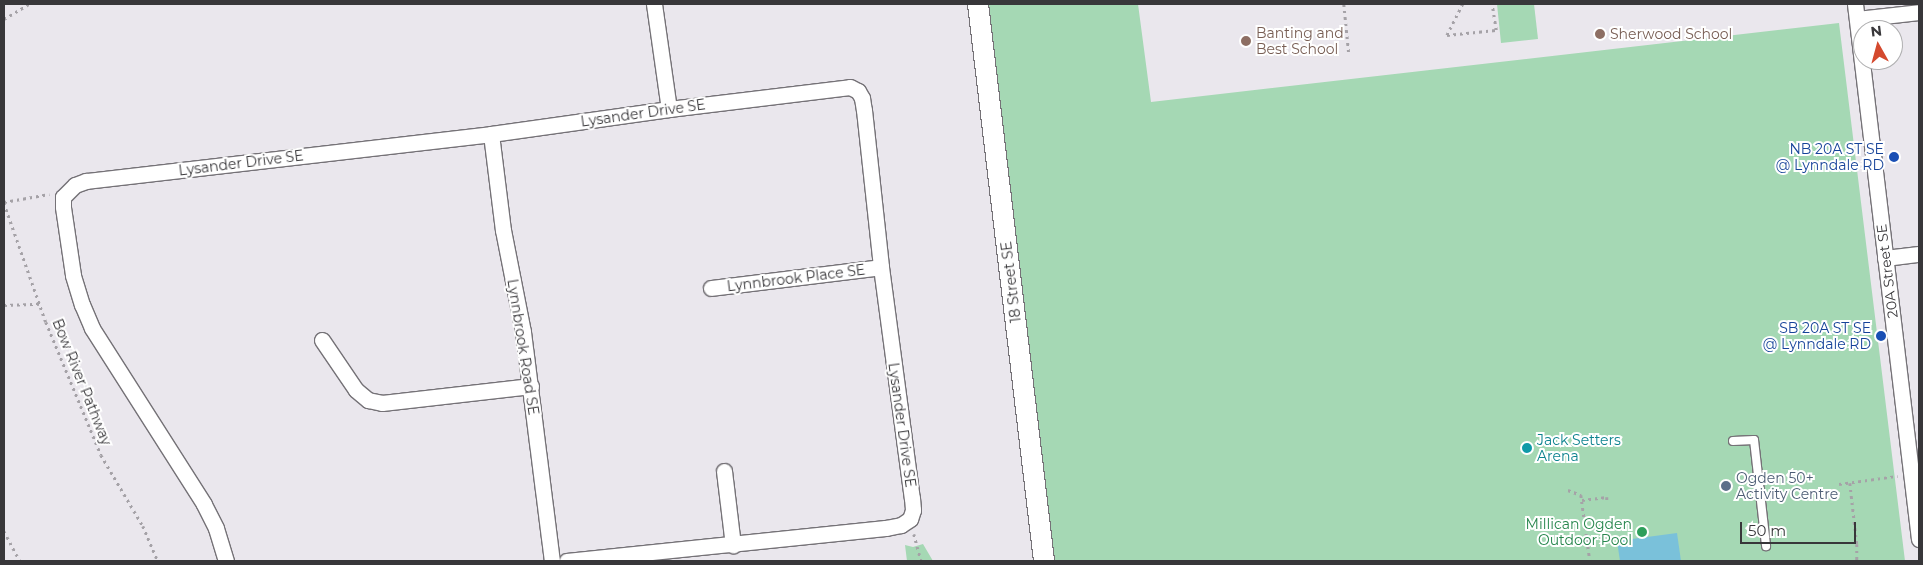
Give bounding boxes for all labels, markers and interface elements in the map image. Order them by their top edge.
north arrow [1853,20,1903,70]
text: N [1870,21,1883,41]
place label: Banting and Best School [1256,25,1344,58]
place label: Sherwood School [1610,26,1732,42]
marker: Sherwood School [1594,28,1606,40]
marker: Banting and Best School [1240,35,1252,47]
street label: Lysander Drive SE [580,96,706,130]
place label: NB 20A ST SE @ Lynndale RD [1776,141,1884,174]
street label: Lysander Drive SE [178,147,304,179]
marker: NB 20A ST SE @ Lynndale RD [1888,151,1900,163]
street label: 20A Street SE [1873,223,1901,319]
street label: 18 Street SE [998,240,1024,324]
street label: Lynnbrook Place SE [726,261,866,295]
street label: Lynnbrook Road SE [504,278,542,416]
street label: Bow River Pathway [49,316,115,448]
place label: SB 20A ST SE @ Lynndale RD [1763,320,1871,352]
marker: SB 20A ST SE @ Lynndale RD [1875,330,1887,342]
street label: Lysander Drive SE [885,362,919,488]
place label: Jack Setters Arena [1537,432,1621,464]
marker: Jack Setters Arena [1521,442,1533,454]
place label: Ogden 50+ Activity Centre [1736,470,1838,502]
marker: Ogden 50+ Activity Centre [1720,480,1732,492]
scale bar [1743,512,1859,544]
place label: Millican Ogden Outdoor Pool [1526,516,1632,548]
text: 50 m [1748,521,1786,540]
marker: Millican Ogden Outdoor Pool [1636,526,1648,538]

